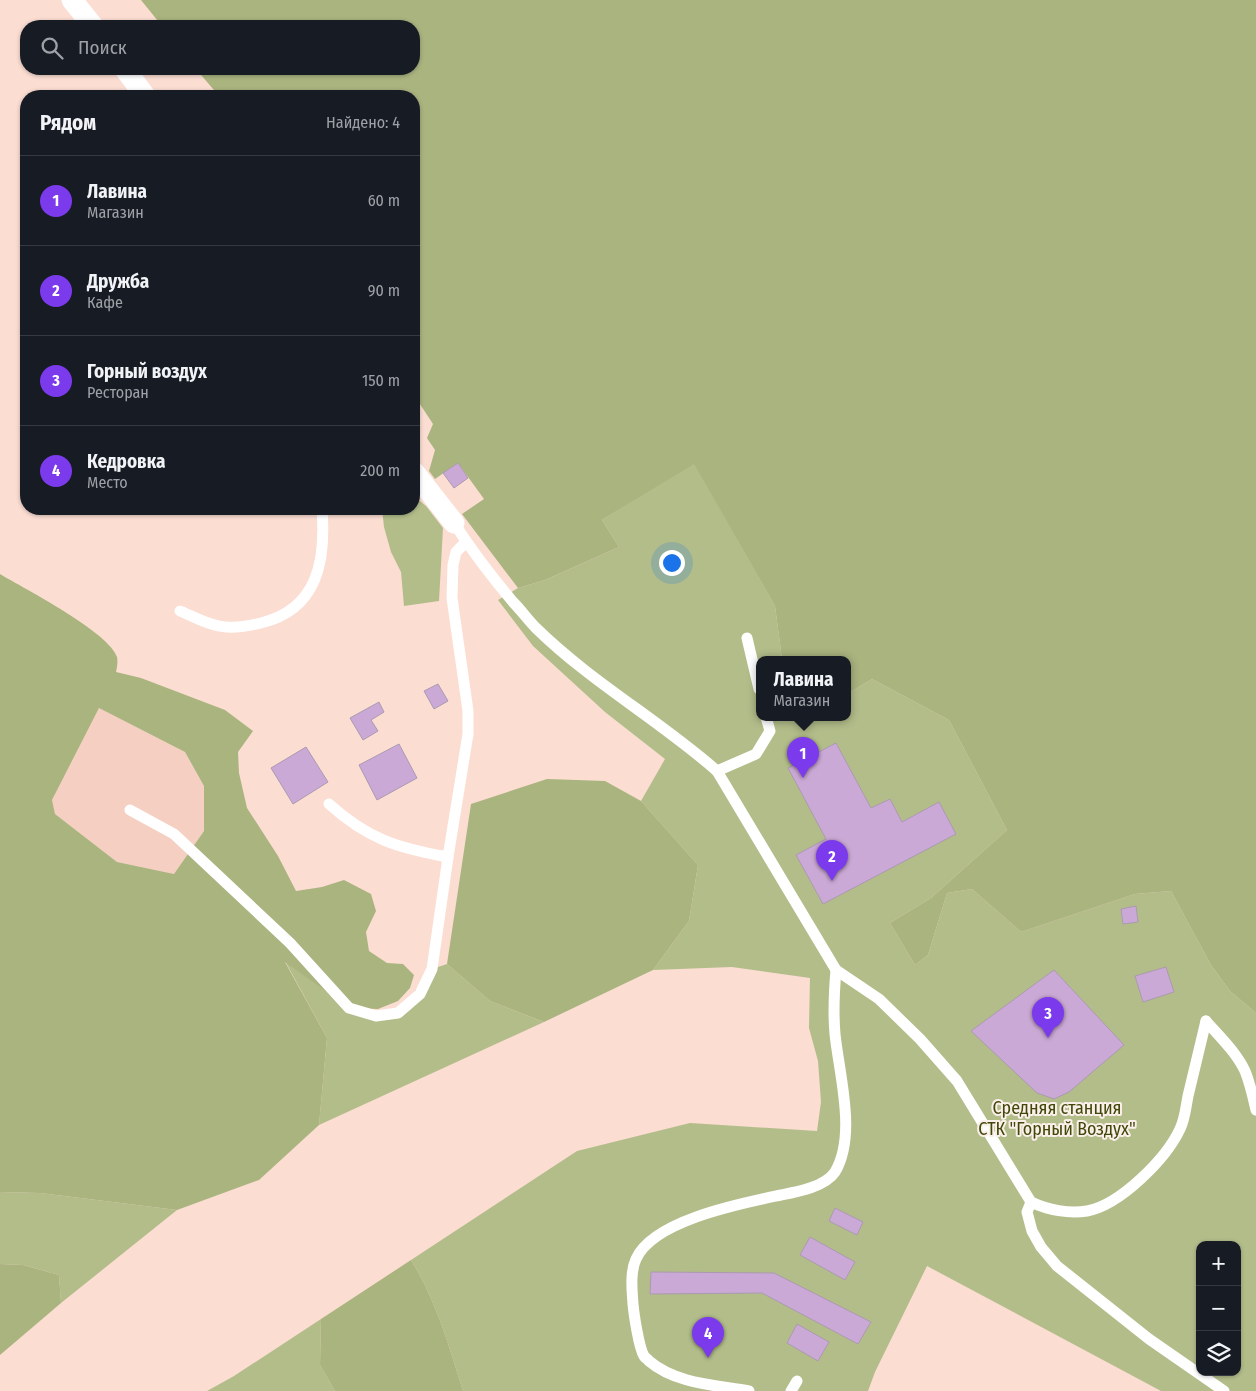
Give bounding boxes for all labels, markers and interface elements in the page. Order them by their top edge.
search box [20,20,420,75]
icon: search [38,34,66,62]
text: Поиск [78,36,127,59]
text: Рядом [40,110,96,136]
text: Найдено: 4 [326,113,400,132]
text: Лавина [87,180,147,203]
text: 1 [53,191,59,210]
text: 60 m [368,191,400,210]
text: Магазин [87,203,144,222]
text: Дружба [87,270,149,293]
text: 2 [52,281,60,300]
text: 90 m [368,281,400,300]
text: Кафе [87,293,123,312]
text: Горный воздух [87,360,207,383]
text: 3 [52,371,60,390]
text: 150 m [362,371,400,390]
text: Ресторан [87,383,149,402]
text: Кедровка [87,450,165,473]
text: 4 [52,461,60,480]
text: 200 m [360,461,400,480]
text: Место [87,473,128,492]
your location [659,550,685,576]
popup [756,656,851,721]
text: Лавина [773,668,834,691]
text: Магазин [773,691,830,710]
pin: 1 [787,737,819,778]
pin: 2 [816,840,848,881]
pin: 3 [1032,997,1064,1038]
park label: Средняя станция СТК "Горный Воздух" [978,1097,1136,1140]
map controls [1196,1241,1241,1376]
button: + [1196,1241,1241,1286]
button: − [1196,1286,1241,1331]
pin: 4 [692,1317,724,1358]
button: layers [1196,1331,1241,1376]

